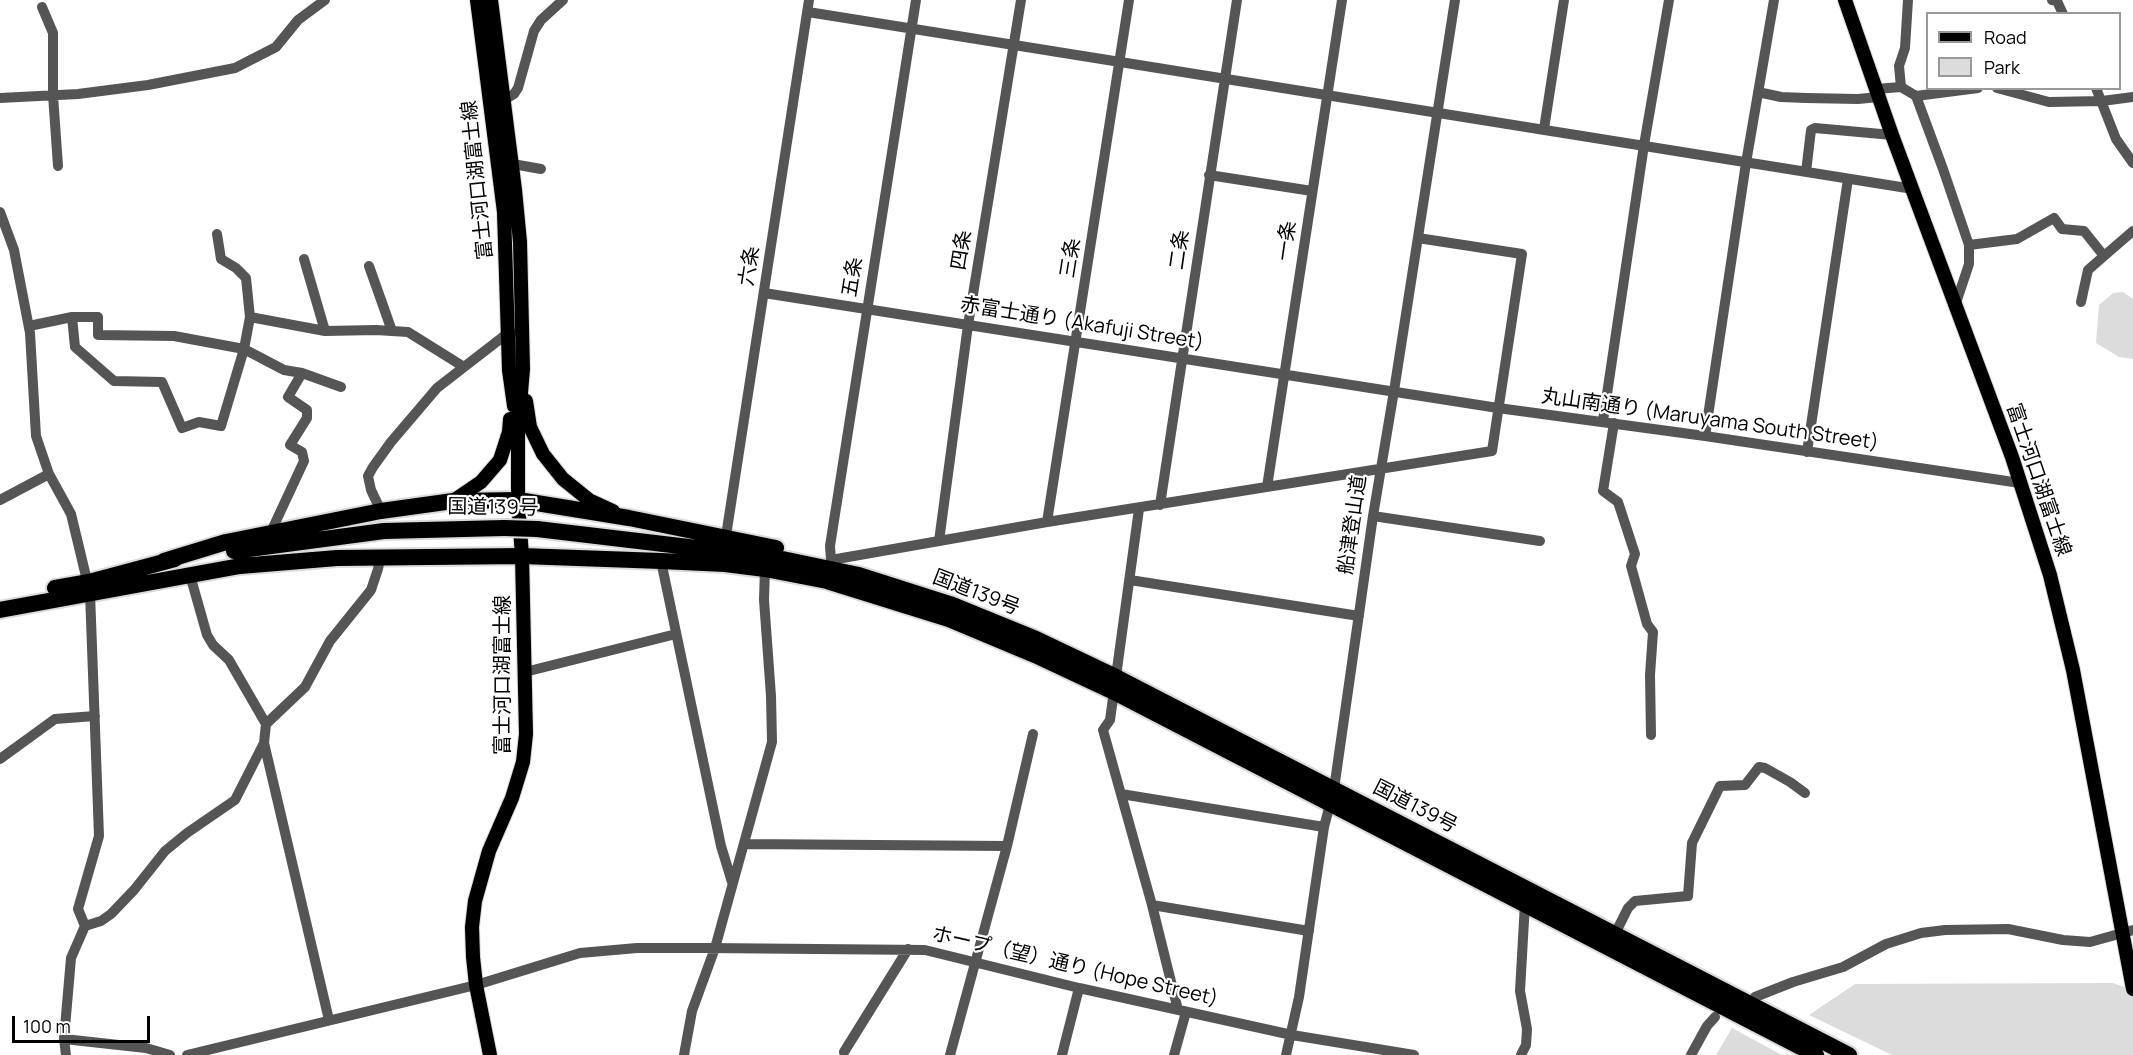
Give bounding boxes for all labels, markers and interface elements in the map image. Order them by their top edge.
legend [1926,12,2121,90]
text: Road [1984,25,2027,49]
text: Park [1984,55,2020,79]
street label: 富士河口湖富士線 [458,99,498,261]
street label: 一条 [1272,220,1302,262]
street label: 四条 [947,228,977,272]
street label: 二条 [1165,229,1195,271]
street label: 三条 [1056,236,1086,280]
street label: 六条 [735,244,765,288]
street label: 五条 [838,255,868,299]
street label: 赤富士通り (Akafuji Street) [959,293,1205,355]
street label: 丸山南通り (Maruyama South Street) [1540,384,1880,456]
street label: 富士河口湖富士線 [2001,400,2075,560]
street label: 船津登山道 [1334,474,1372,576]
street label: 国道139号 [447,495,539,521]
street label: 国道139号 [929,565,1023,621]
street label: 富士河口湖富士線 [491,595,515,755]
street label: 国道139号 [1369,776,1461,838]
street label: ホープ（望）通り (Hope Street) [930,922,1220,1012]
scale bar [15,1004,153,1042]
text: 100 m [23,1014,71,1038]

